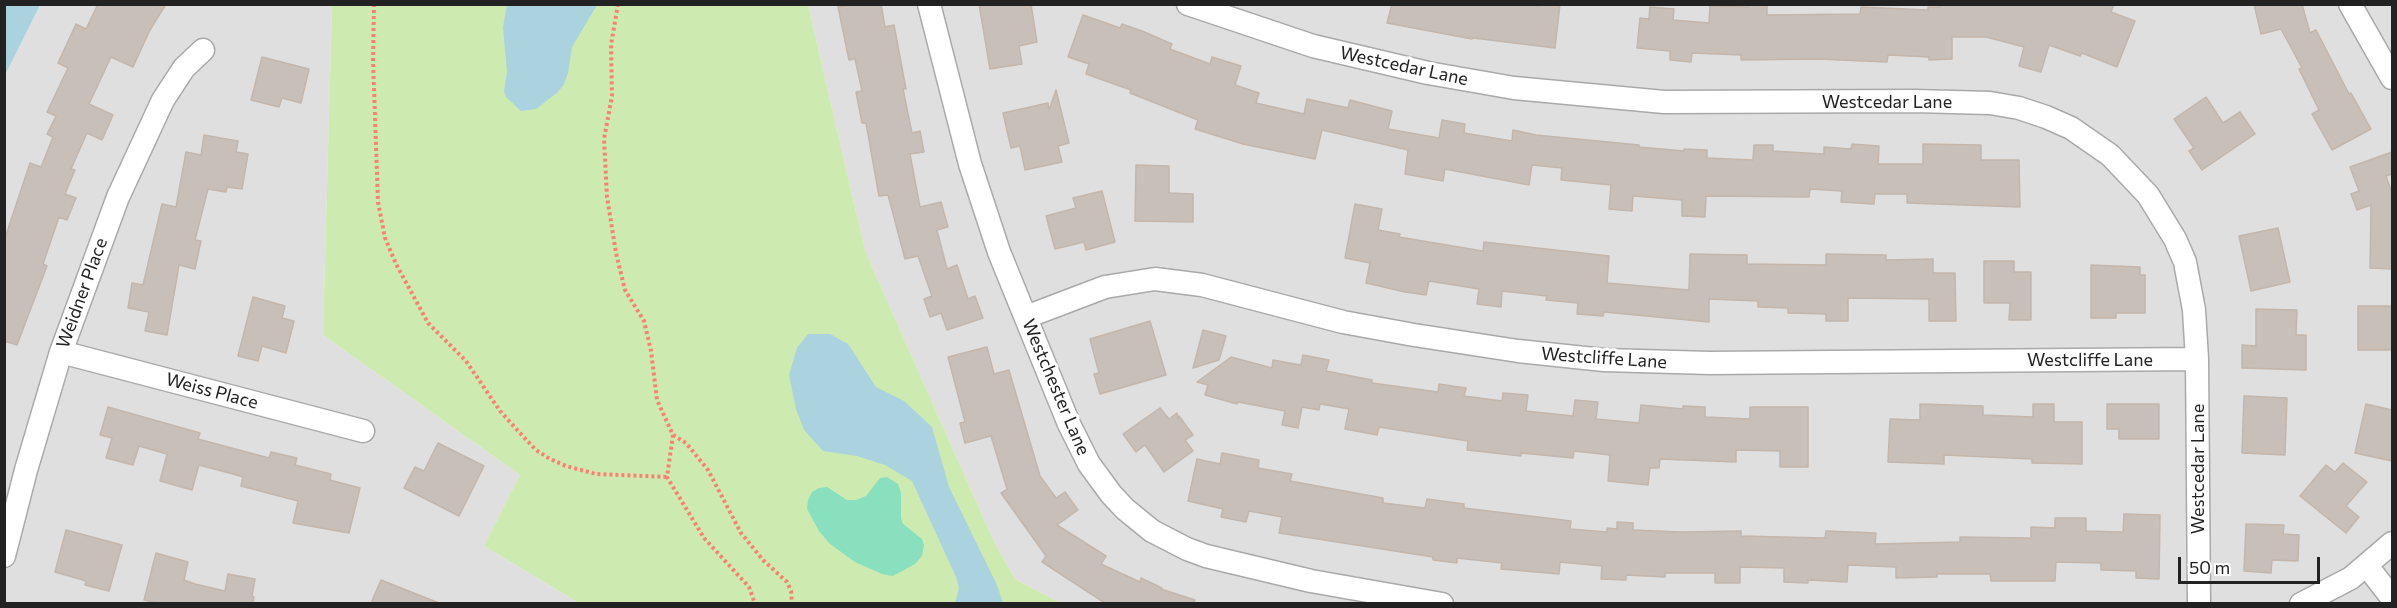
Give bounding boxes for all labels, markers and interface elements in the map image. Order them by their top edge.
street label: Westcedar Lane [1338,42,1470,90]
street label: Westcedar Lane [1822,91,1952,113]
street label: Weidner Place [52,235,112,351]
street label: Westchester Lane [1018,316,1094,458]
street label: Westcliffe Lane [1540,343,1668,373]
street label: Westcliffe Lane [2027,349,2153,371]
street label: Weiss Place [163,368,261,414]
street label: Westcedar Lane [2187,404,2209,534]
scale bar [2181,545,2324,583]
text: 50 m [2189,556,2230,578]

